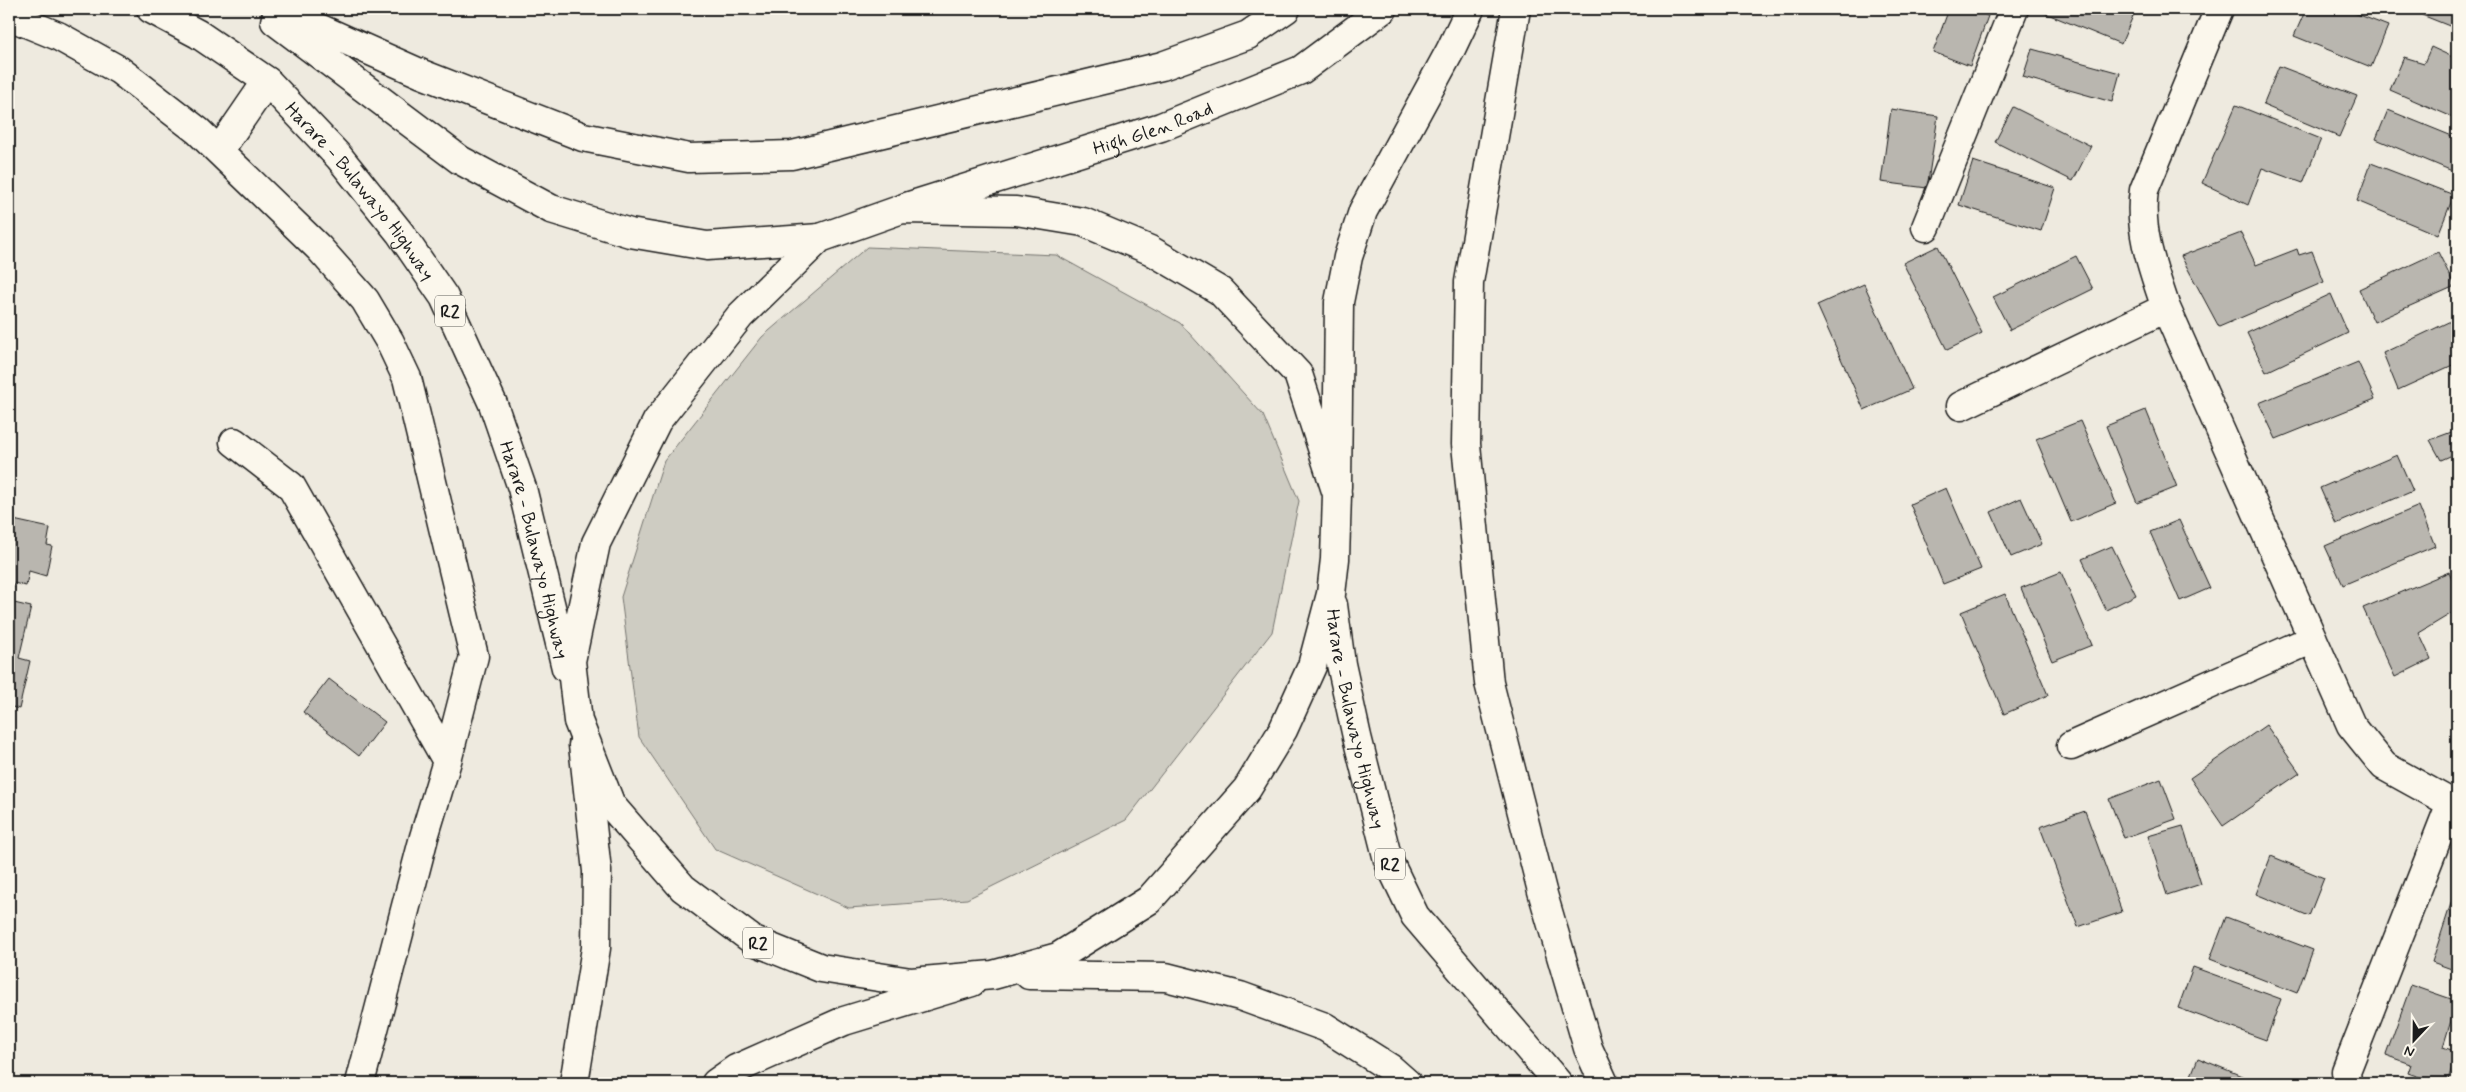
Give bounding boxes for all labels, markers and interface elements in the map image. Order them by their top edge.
street label: High Glen Road [1090,96,1217,162]
street label: Harare - Bulawayo Highway [279,97,440,286]
road number: R2 [435,296,465,326]
street label: Harare - Bulawayo Highway [493,438,574,661]
street label: Harare - Bulawayo Highway [1320,607,1391,831]
road number: R2 [1375,849,1405,880]
road number: R2 [743,928,773,958]
north arrow [2388,1014,2438,1064]
text: N [2402,1041,2417,1061]

